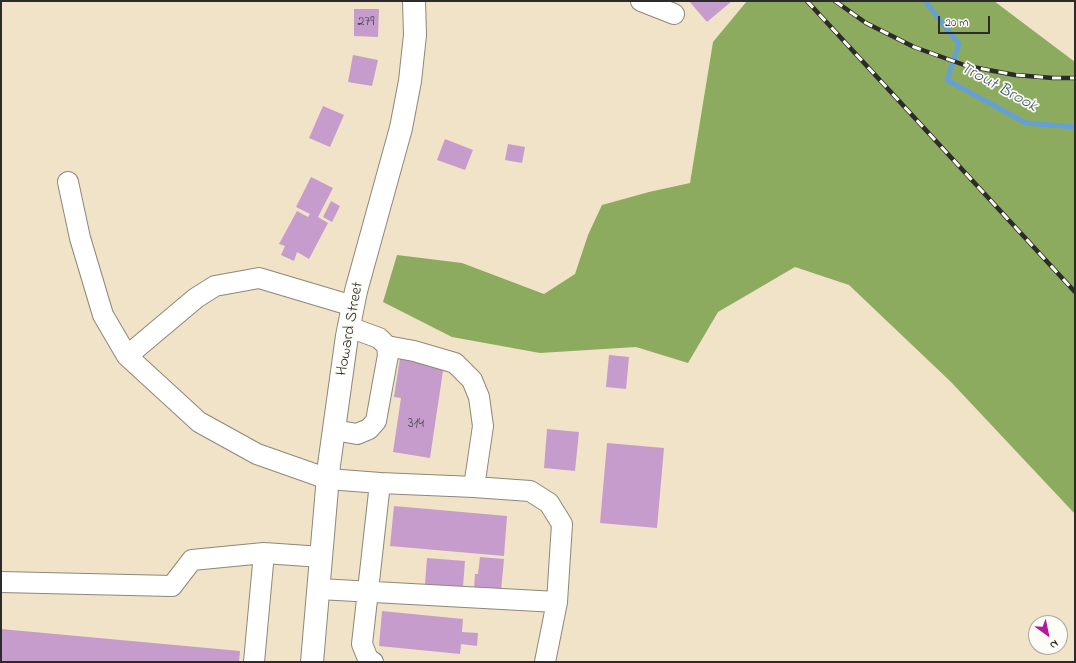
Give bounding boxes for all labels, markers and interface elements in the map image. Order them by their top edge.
scale bar [940,8,992,34]
text: 20 m [945,14,968,32]
house number: 279 [358,15,374,31]
water label: Trout Brook [956,59,1040,117]
street label: Howard Street [333,281,369,377]
house number: 314 [408,417,424,433]
north arrow [1028,615,1068,655]
text: N [1047,635,1061,653]

